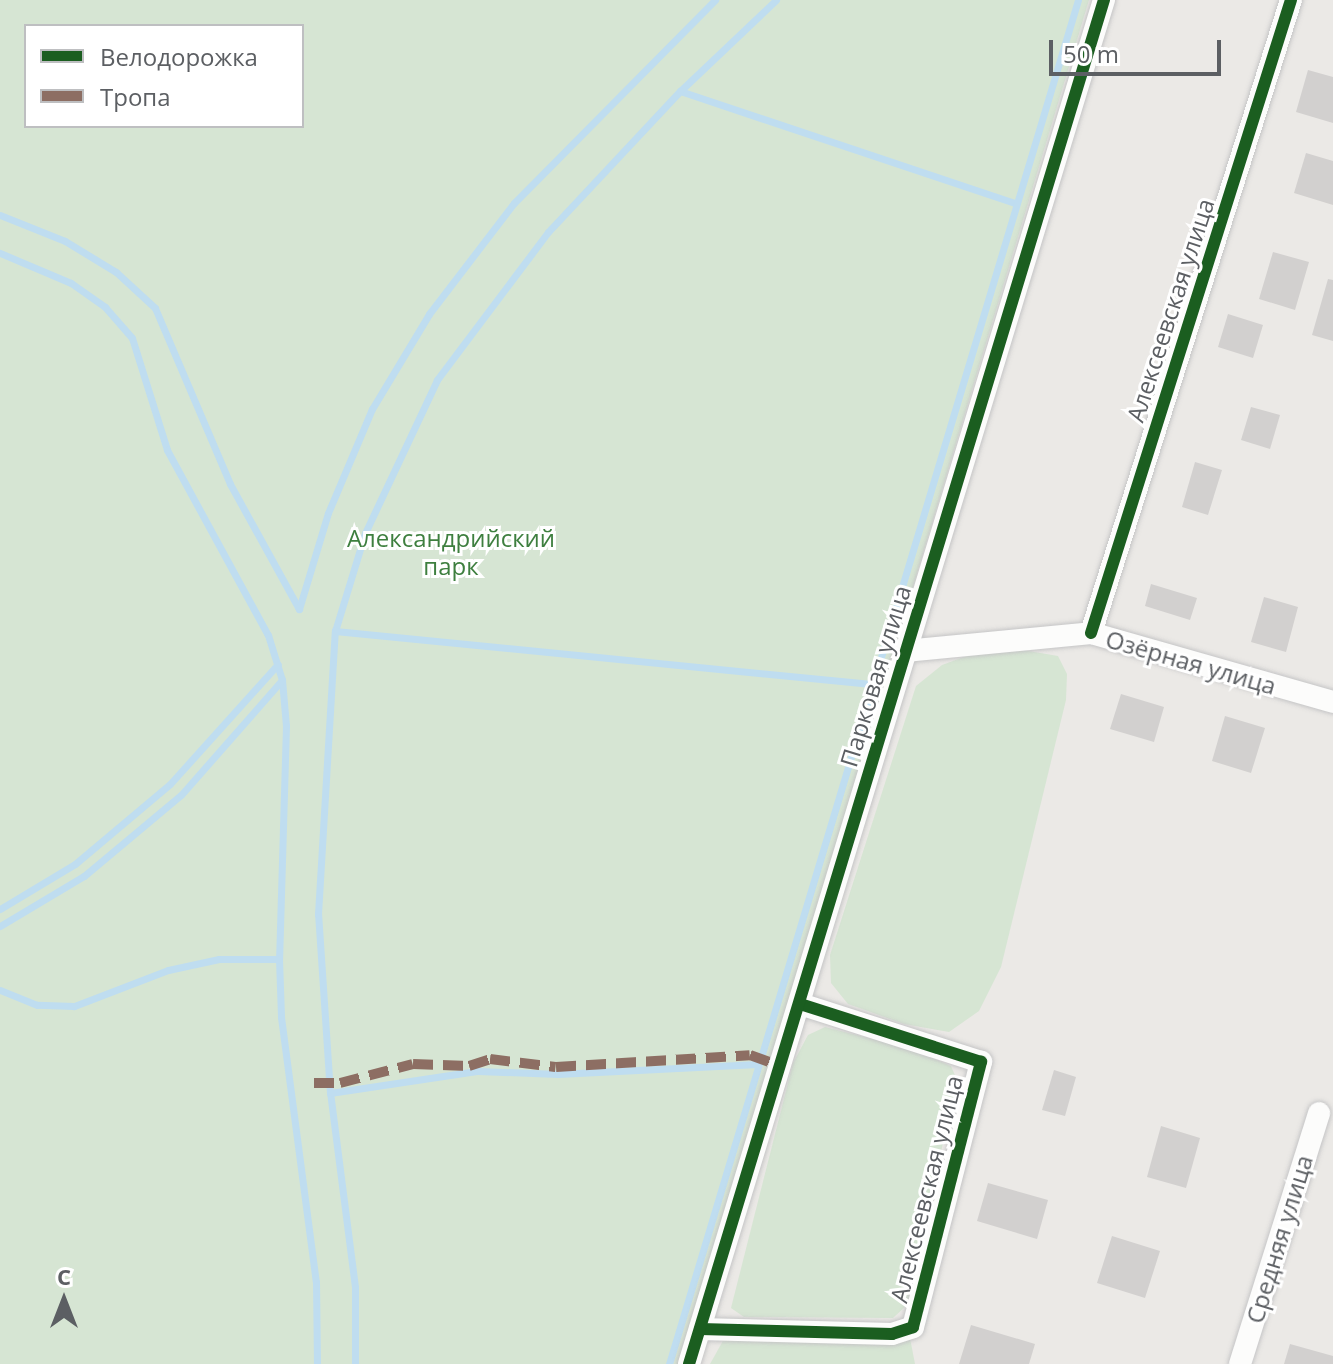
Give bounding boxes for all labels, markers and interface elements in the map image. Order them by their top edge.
legend [24,24,304,128]
scale bar [1053,24,1225,74]
text: 50 m [1063,37,1119,70]
text: Велодорожка [100,40,258,73]
text: Тропа [100,80,171,113]
street label: Алексеевская улица [1120,195,1220,425]
park label: Александрийский парк [347,524,555,580]
street label: Парковая улица [834,582,916,770]
street label: Озёрная улица [1103,624,1279,700]
street label: Алексеевская улица [884,1072,968,1306]
street label: Средняя улица [1240,1151,1318,1327]
north arrow [24,1260,104,1340]
text: С [57,1261,71,1291]

